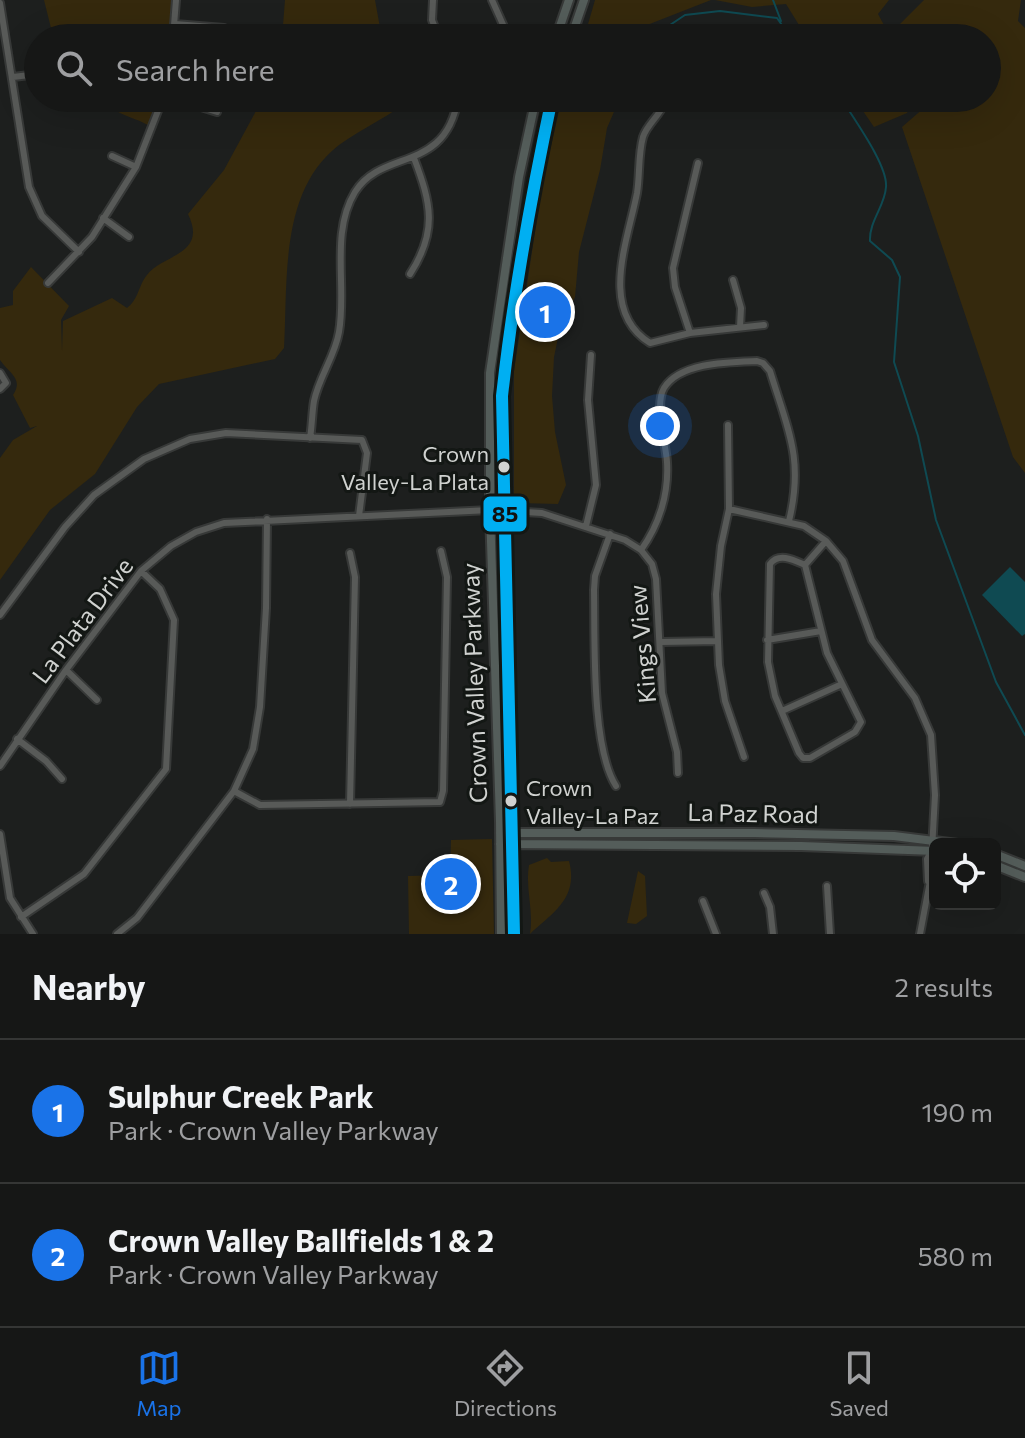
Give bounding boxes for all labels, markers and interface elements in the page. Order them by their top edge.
search box [24,24,1001,112]
icon: search [52,46,96,90]
text: Search here [116,50,275,87]
pin: 1 [519,282,571,342]
your location [640,406,680,446]
place label: Crown Valley-La Plata [341,440,489,495]
marker: Crown Valley-La Plata [496,459,512,475]
line badge: 85 [482,495,528,533]
text: 85 [492,500,518,527]
street label: La Plata Drive [25,552,138,689]
street label: Crown Valley Parkway [455,562,492,804]
street label: Kings View [622,584,661,705]
place label: Crown Valley-La Paz [526,774,659,829]
marker: Crown Valley-La Paz [503,793,519,809]
street label: La Paz Road [687,797,819,828]
map controls [929,838,1001,910]
button: locate [929,838,1001,910]
pin: 2 [425,854,477,914]
text: Nearby [32,965,146,1007]
text: 2 results [895,971,993,1002]
text: Sulphur Creek Park [108,1077,374,1114]
text: 1 [52,1096,64,1127]
text: 190 m [921,1096,993,1127]
text: Park · Crown Valley Parkway [108,1114,439,1145]
text: Crown Valley Ballfields 1 & 2 [108,1221,494,1258]
text: 2 [51,1240,65,1271]
text: 580 m [918,1240,993,1271]
text: Park · Crown Valley Parkway [108,1258,439,1289]
tab: Map [136,1346,182,1421]
tab: Directions [454,1346,557,1421]
tab: Saved [829,1346,889,1421]

